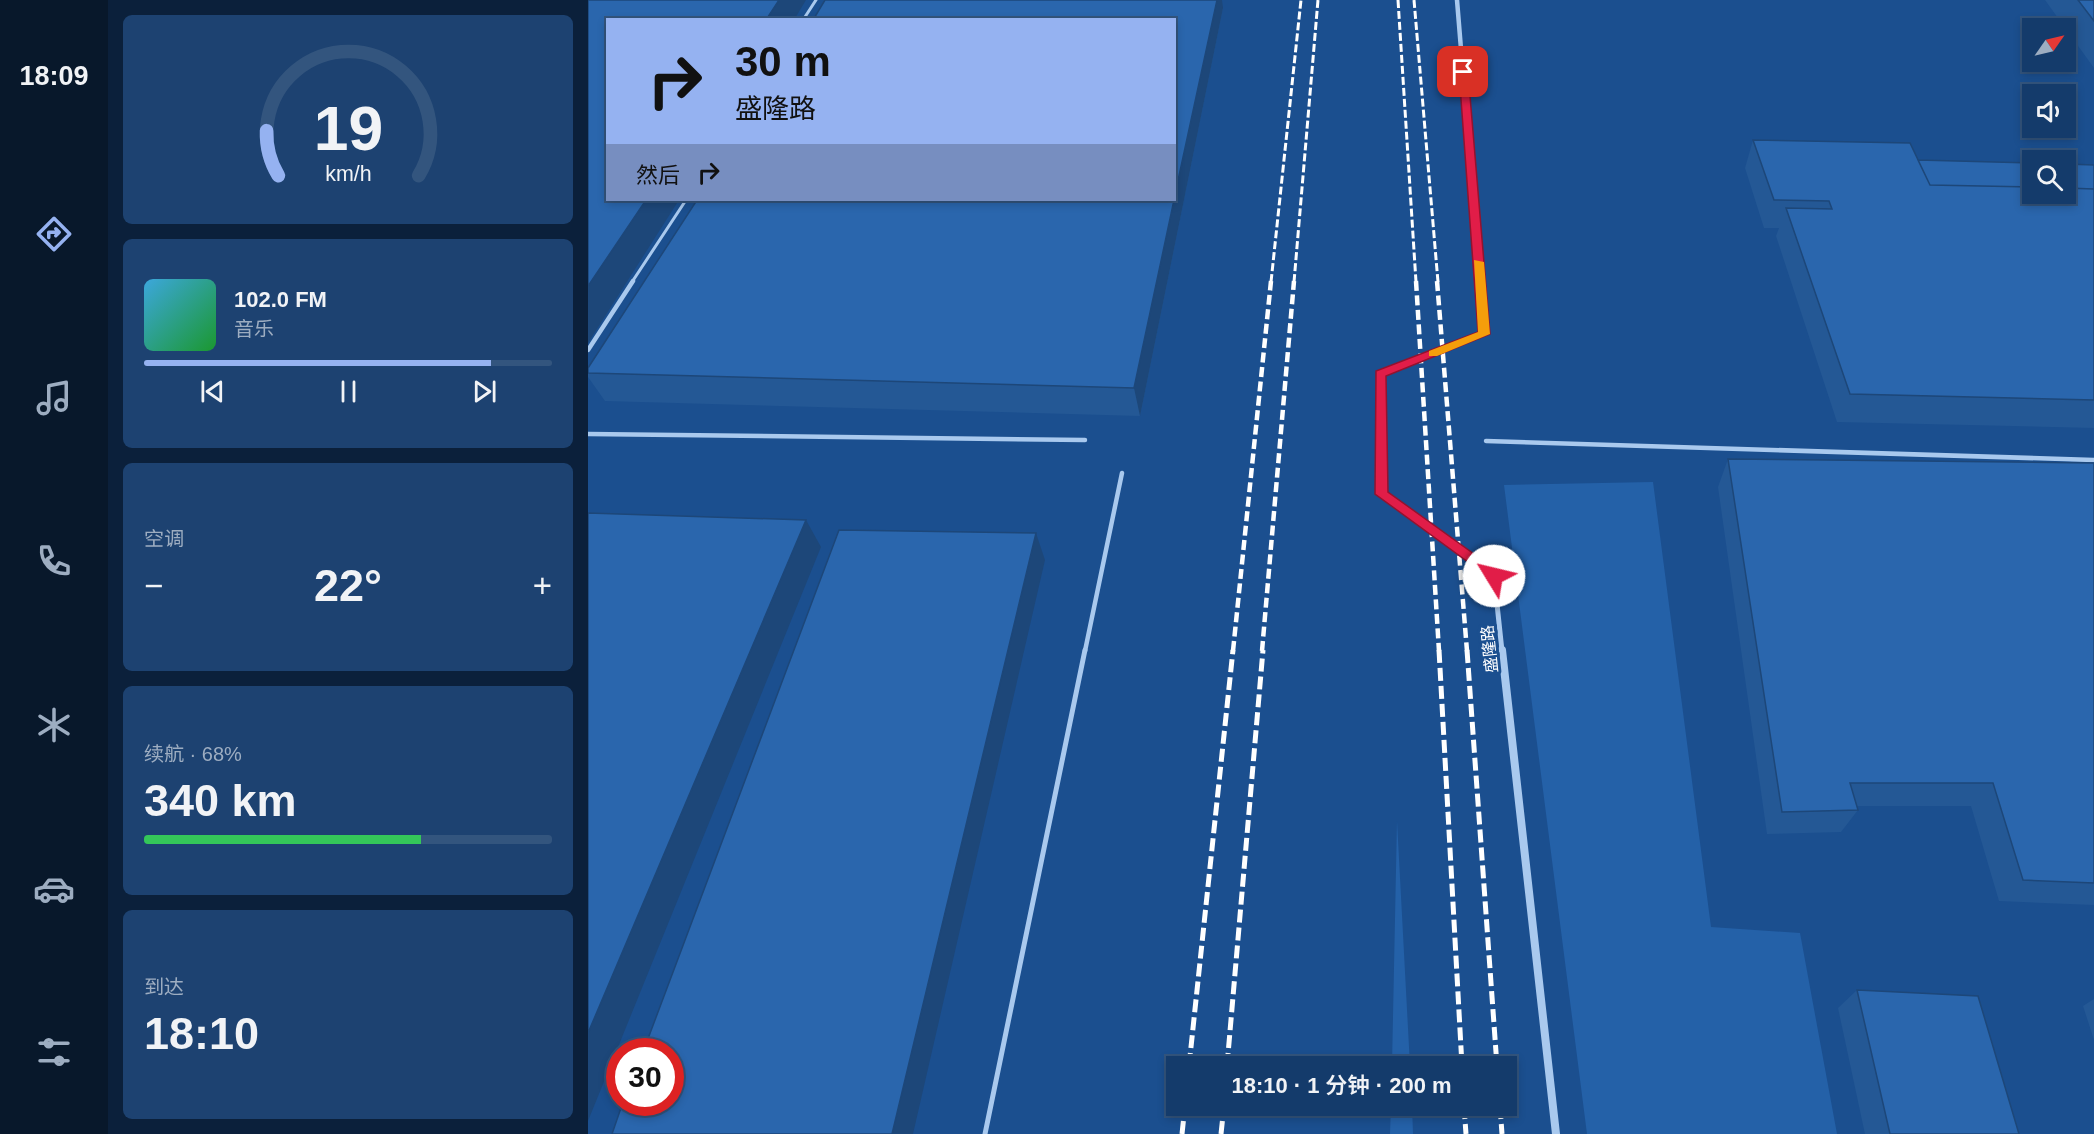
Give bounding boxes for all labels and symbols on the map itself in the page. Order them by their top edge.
north arrow [2022,18,2076,72]
pin [1437,46,1488,97]
position arrow [1462,544,1526,608]
street label: 盛隆路 [1479,624,1500,674]
speed limit sign: 30 [606,1038,684,1116]

